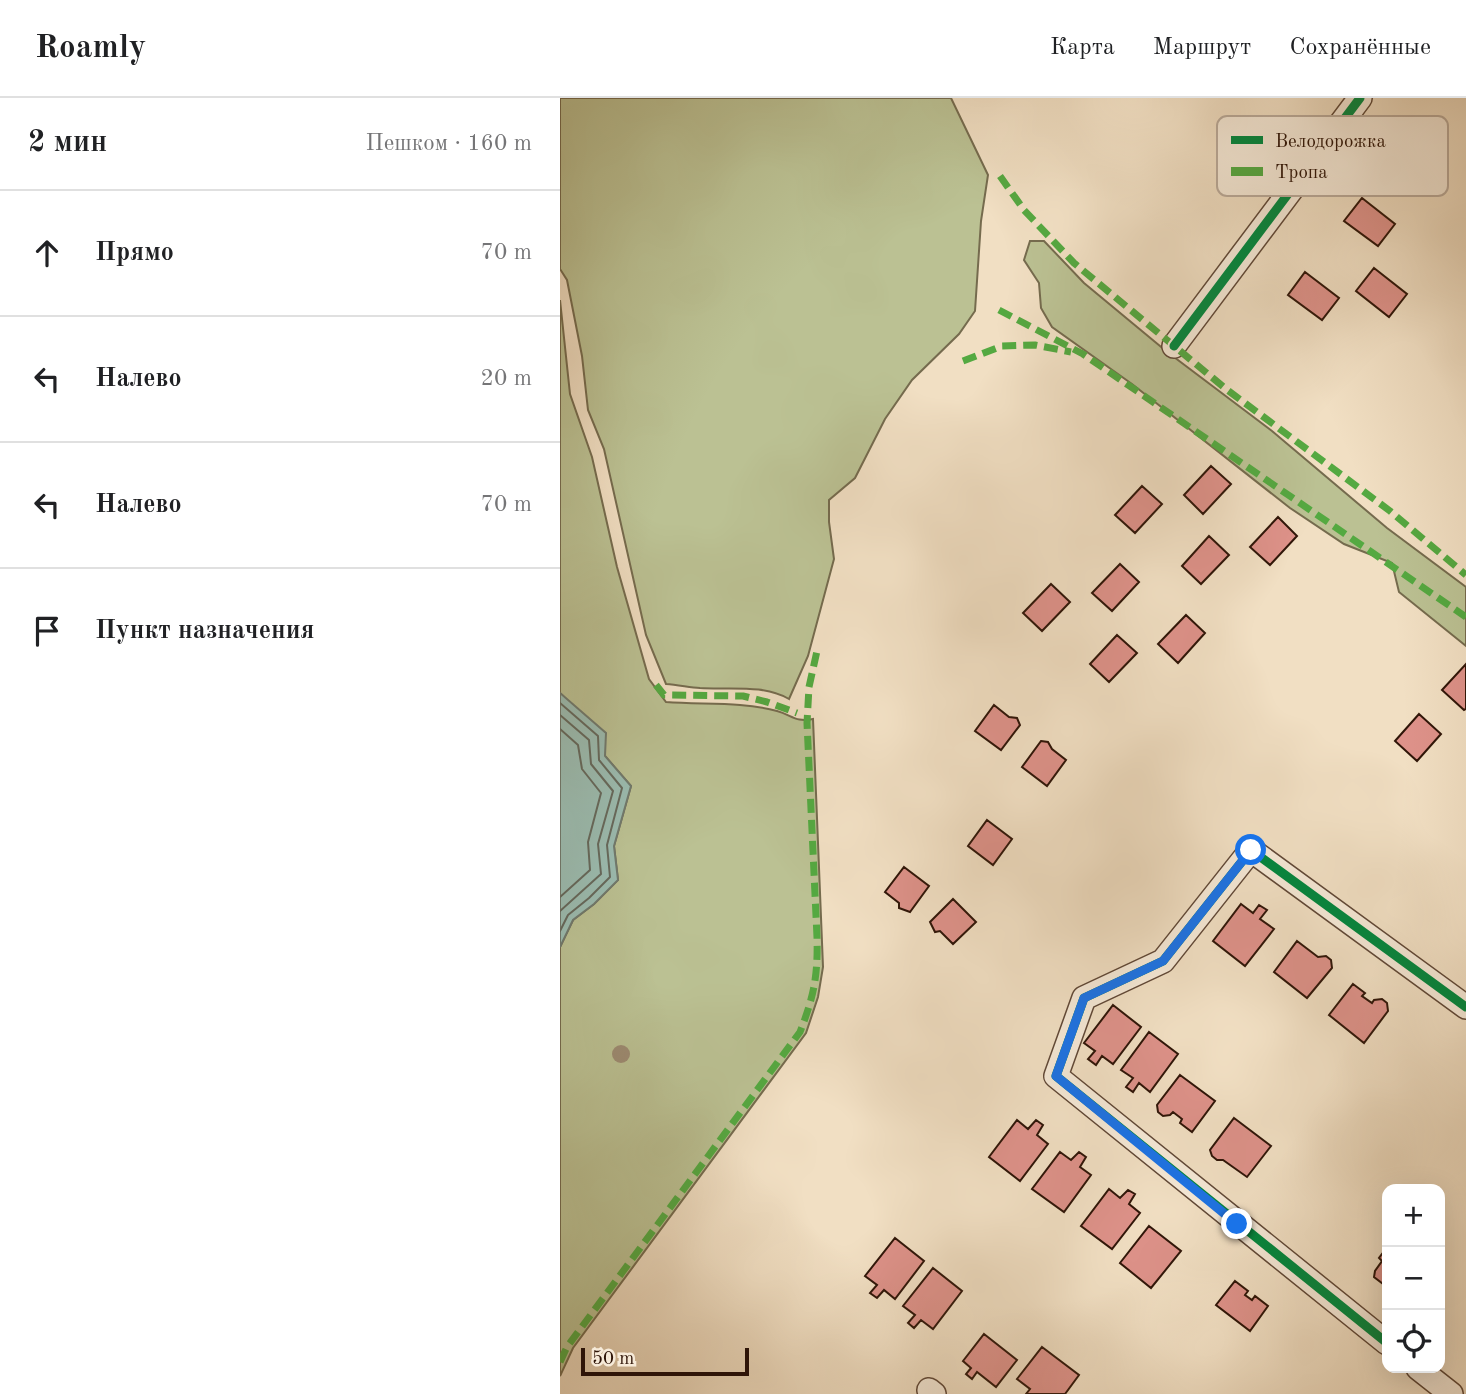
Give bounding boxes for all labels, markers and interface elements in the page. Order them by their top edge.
text: Roamly [35,32,146,65]
text: Карта [1050,36,1115,60]
text: Маршрут [1153,36,1251,60]
text: Сохранённые [1289,36,1431,60]
legend [1217,116,1448,196]
text: 2 мин [28,128,107,158]
text: Пешком · 160 m [366,132,532,155]
text: Велодорожка [1275,133,1386,152]
text: Тропа [1275,164,1328,183]
icon: ahead [28,234,66,272]
text: Прямо [95,240,174,266]
text: 70 m [481,241,532,264]
icon: left [28,360,66,398]
text: Налево [95,366,182,392]
text: 20 m [481,367,532,390]
icon: left [28,486,66,524]
text: Налево [95,492,182,518]
text: 70 m [481,493,532,516]
icon: arrive [28,612,66,650]
text: Пункт назначения [95,618,314,644]
route start [1235,834,1266,865]
map controls [1382,1184,1445,1373]
button: + [1382,1184,1445,1247]
route end [1221,1208,1252,1239]
button: − [1382,1247,1445,1310]
button: locate [1382,1310,1445,1373]
scale bar [581,1345,749,1377]
text: 50 m [592,1350,634,1369]

